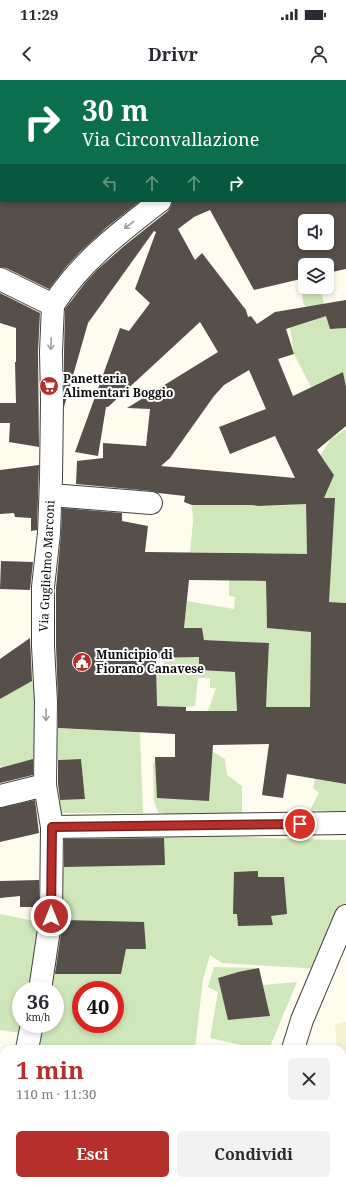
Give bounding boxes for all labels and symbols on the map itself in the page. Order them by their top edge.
one-way arrow [124,220,135,229]
one-way arrow [48,337,55,350]
place label: Panetteria Alimentari Boggio [63,370,173,401]
supermarket icon: Panetteria Alimentari Boggio [38,375,60,397]
street label: Via Guglielmo Marconi [35,500,58,632]
place label: Municipio di Fiorano Canavese [96,646,204,677]
public building icon: Municipio di Fiorano Canavese [71,651,93,673]
one-way arrow [42,708,50,721]
pin [283,807,317,841]
position arrow [30,895,72,937]
speed limit sign: 40 [72,981,124,1033]

